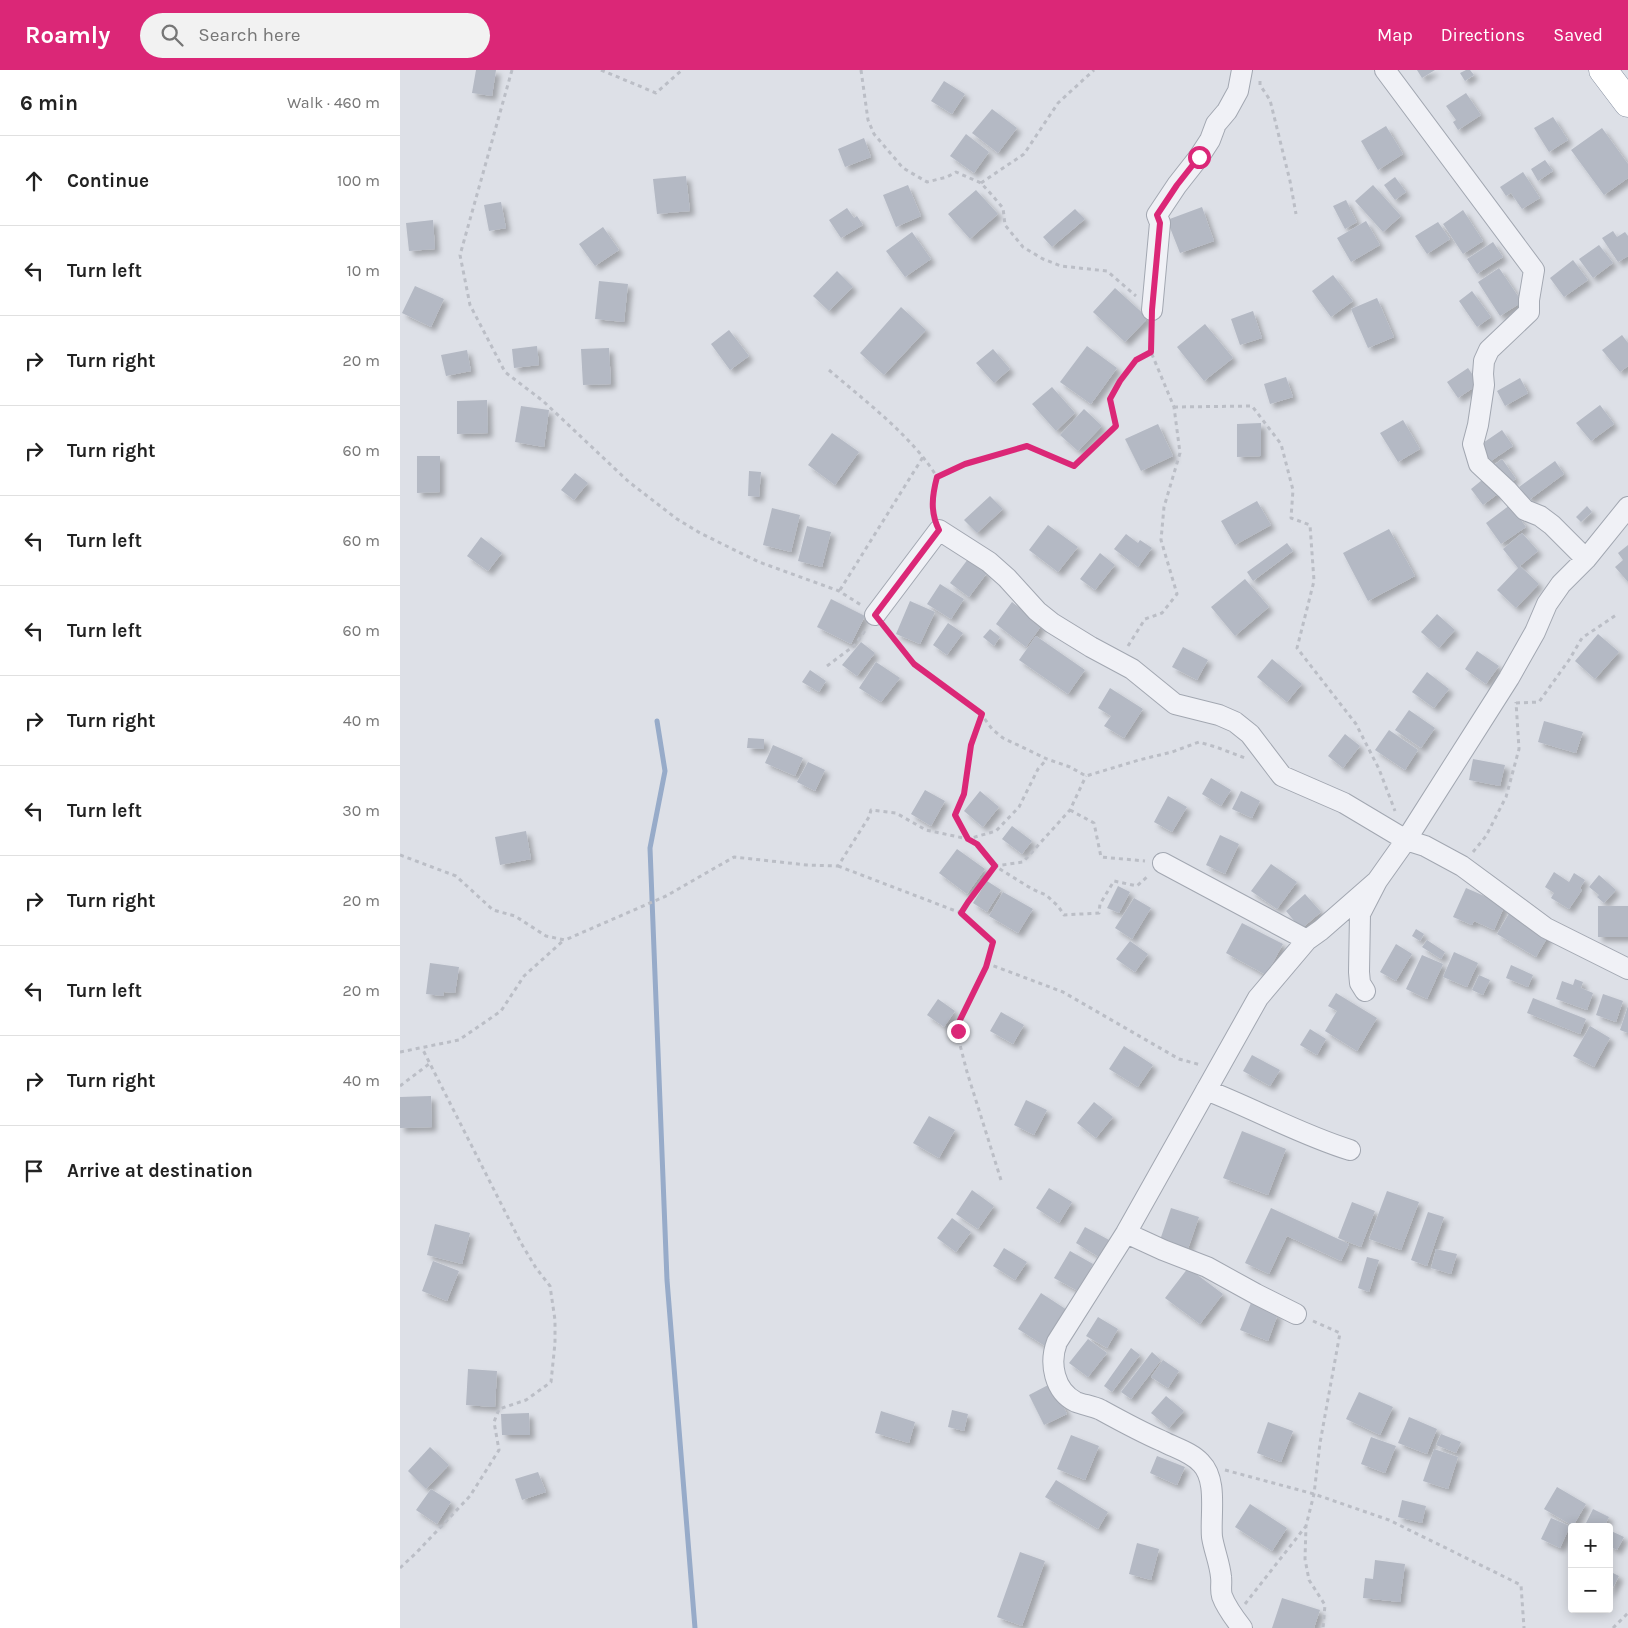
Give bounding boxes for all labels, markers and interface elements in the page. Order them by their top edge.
search box [140,13,490,58]
text: Roamly [25,21,110,49]
icon: search [158,21,186,49]
text: Search here [198,24,300,46]
text: Map [1377,24,1413,46]
text: Directions [1441,24,1525,46]
text: Saved [1553,24,1603,46]
text: 6 min [20,91,78,115]
text: Walk · 460 m [287,93,380,112]
route start [1188,146,1211,169]
icon: ahead [20,167,48,195]
text: Continue [67,170,149,192]
text: 100 m [337,171,380,190]
icon: left [20,257,48,285]
text: Turn left [67,260,142,282]
text: 10 m [346,261,380,280]
icon: right [20,347,48,375]
text: Turn right [67,350,156,372]
text: 20 m [342,351,380,370]
icon: right [20,437,48,465]
text: Turn right [67,440,156,462]
text: 60 m [343,441,380,460]
icon: left [20,527,48,555]
text: Turn left [67,530,142,552]
text: 60 m [343,531,380,550]
icon: left [20,617,48,645]
text: Turn left [67,620,142,642]
text: 60 m [343,621,380,640]
icon: right [20,707,48,735]
text: Turn right [67,710,156,732]
text: 40 m [343,711,380,730]
icon: left [20,797,48,825]
text: Turn left [67,800,142,822]
text: 30 m [342,801,380,820]
icon: right [20,887,48,915]
text: Turn right [67,890,156,912]
text: 20 m [342,891,380,910]
icon: left [20,977,48,1005]
text: Turn left [67,980,142,1002]
text: 20 m [342,981,380,1000]
route end [947,1020,970,1043]
icon: right [20,1067,48,1095]
text: Turn right [67,1070,156,1092]
text: 40 m [343,1071,380,1090]
icon: arrive [20,1157,48,1185]
text: Arrive at destination [67,1160,253,1182]
map controls [1568,1523,1613,1613]
button: + [1568,1523,1613,1568]
button: − [1568,1568,1613,1613]

